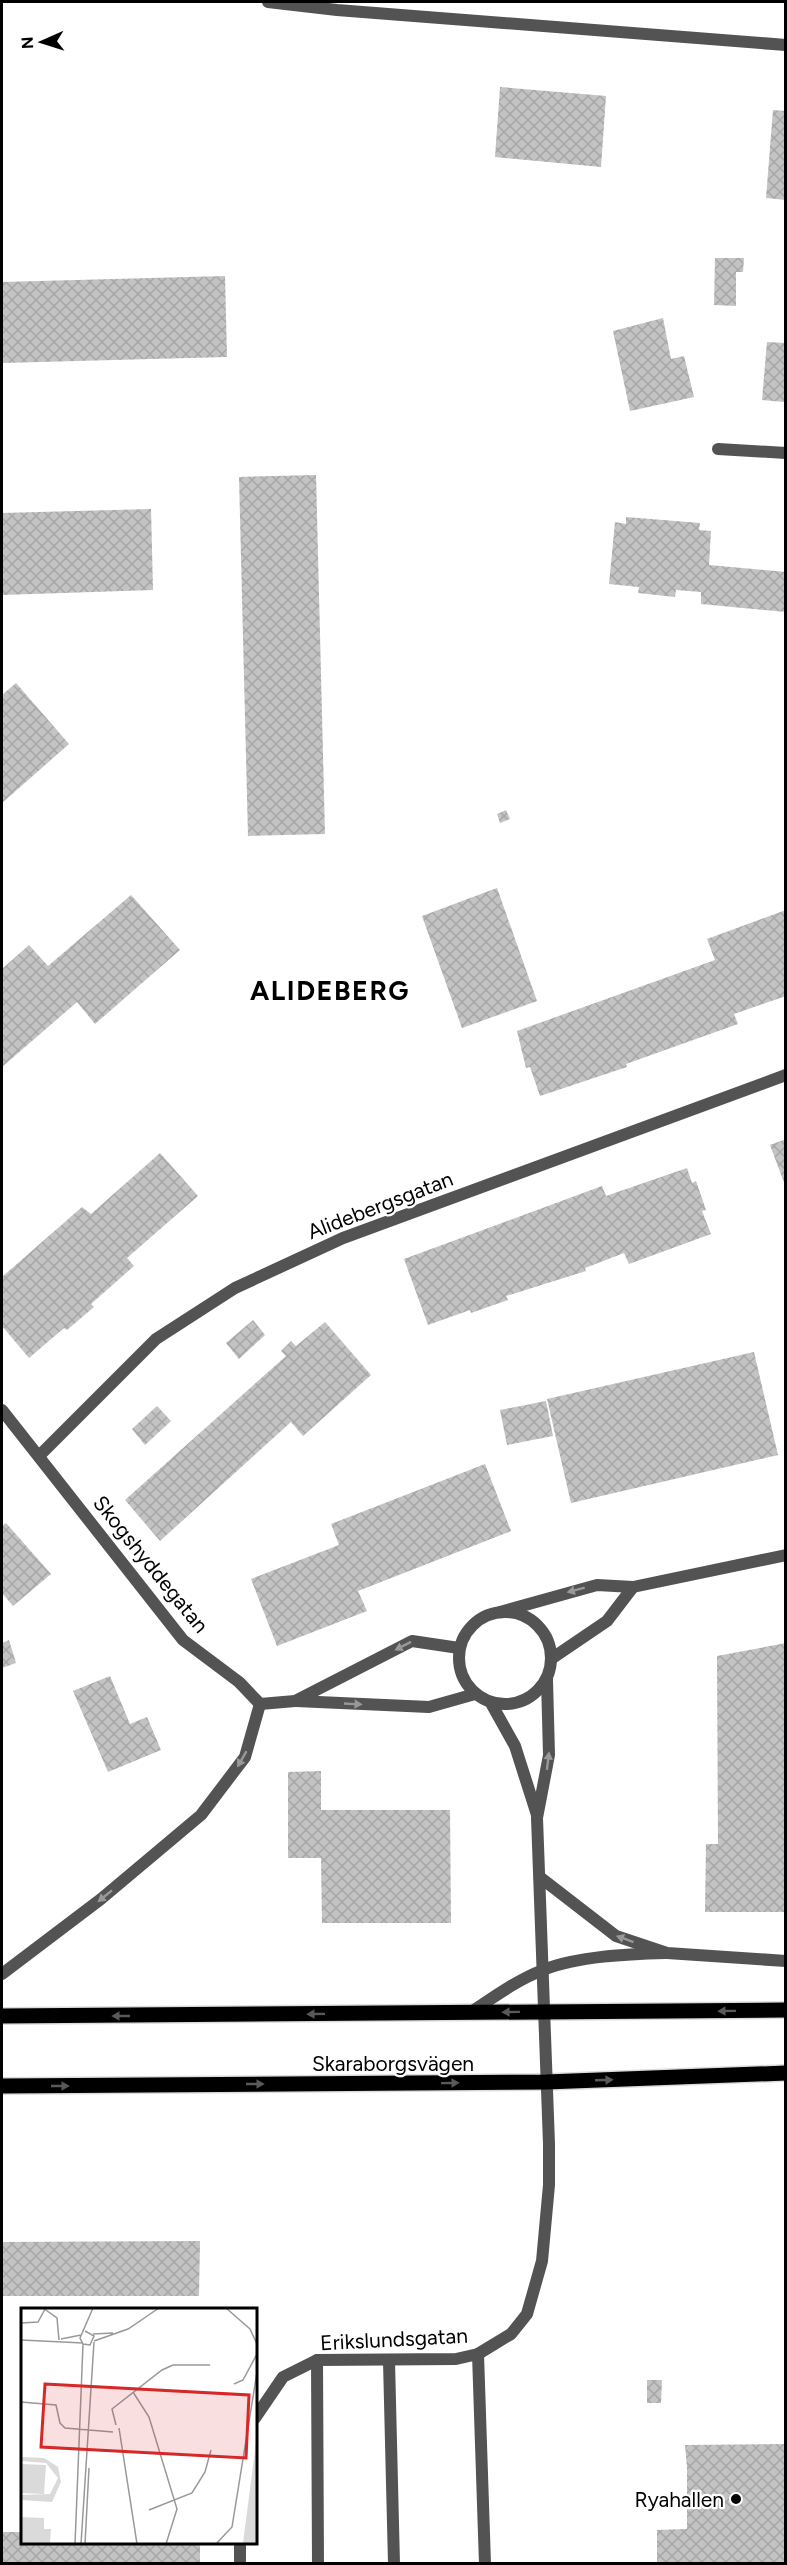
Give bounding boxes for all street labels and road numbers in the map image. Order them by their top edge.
street label: Alidebergsgatan [304,1166,456,1244]
street label: Skogshyddegatan [88,1490,214,1638]
street label: Skaraborgsvägen [312,2051,474,2076]
street label: Erikslundsgatan [320,2323,468,2355]

